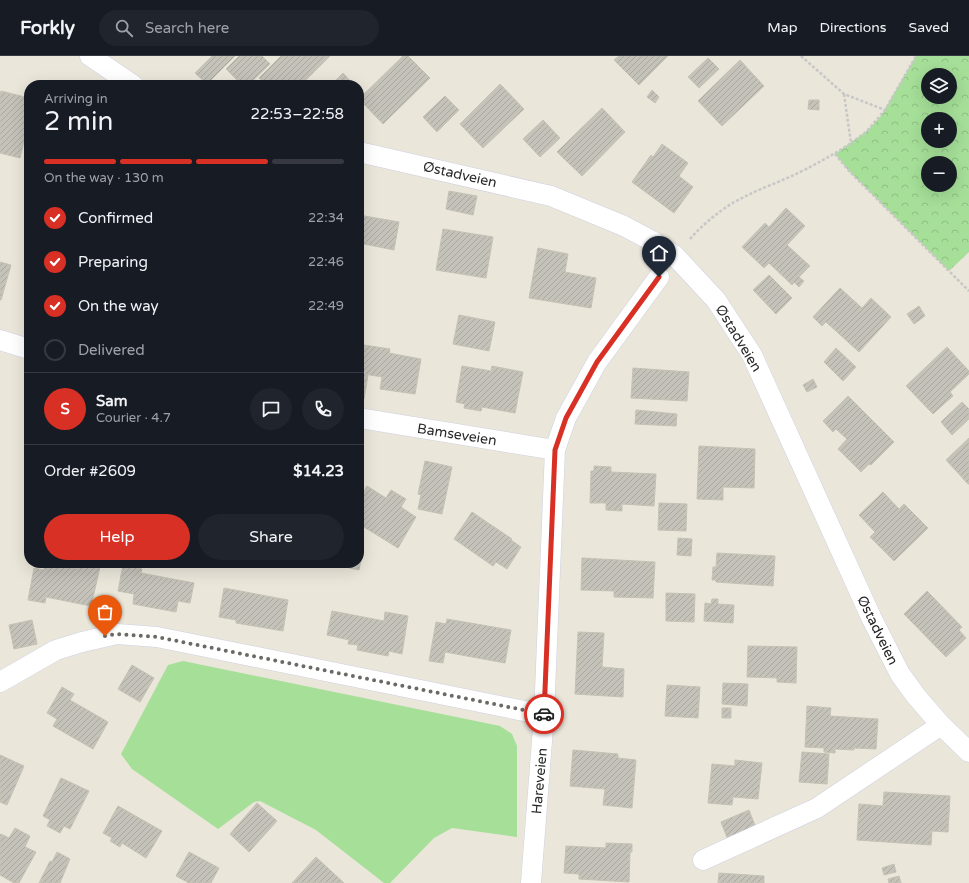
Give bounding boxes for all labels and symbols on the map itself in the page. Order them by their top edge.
street label: Østadveien [421,158,498,191]
pin [642,236,676,277]
street label: Østadveien [712,302,765,375]
street label: Bamseveien [416,420,498,449]
street label: Østadveien [853,593,902,668]
pin [88,595,122,636]
courier [524,694,564,734]
street label: Hareveien [528,747,551,815]

